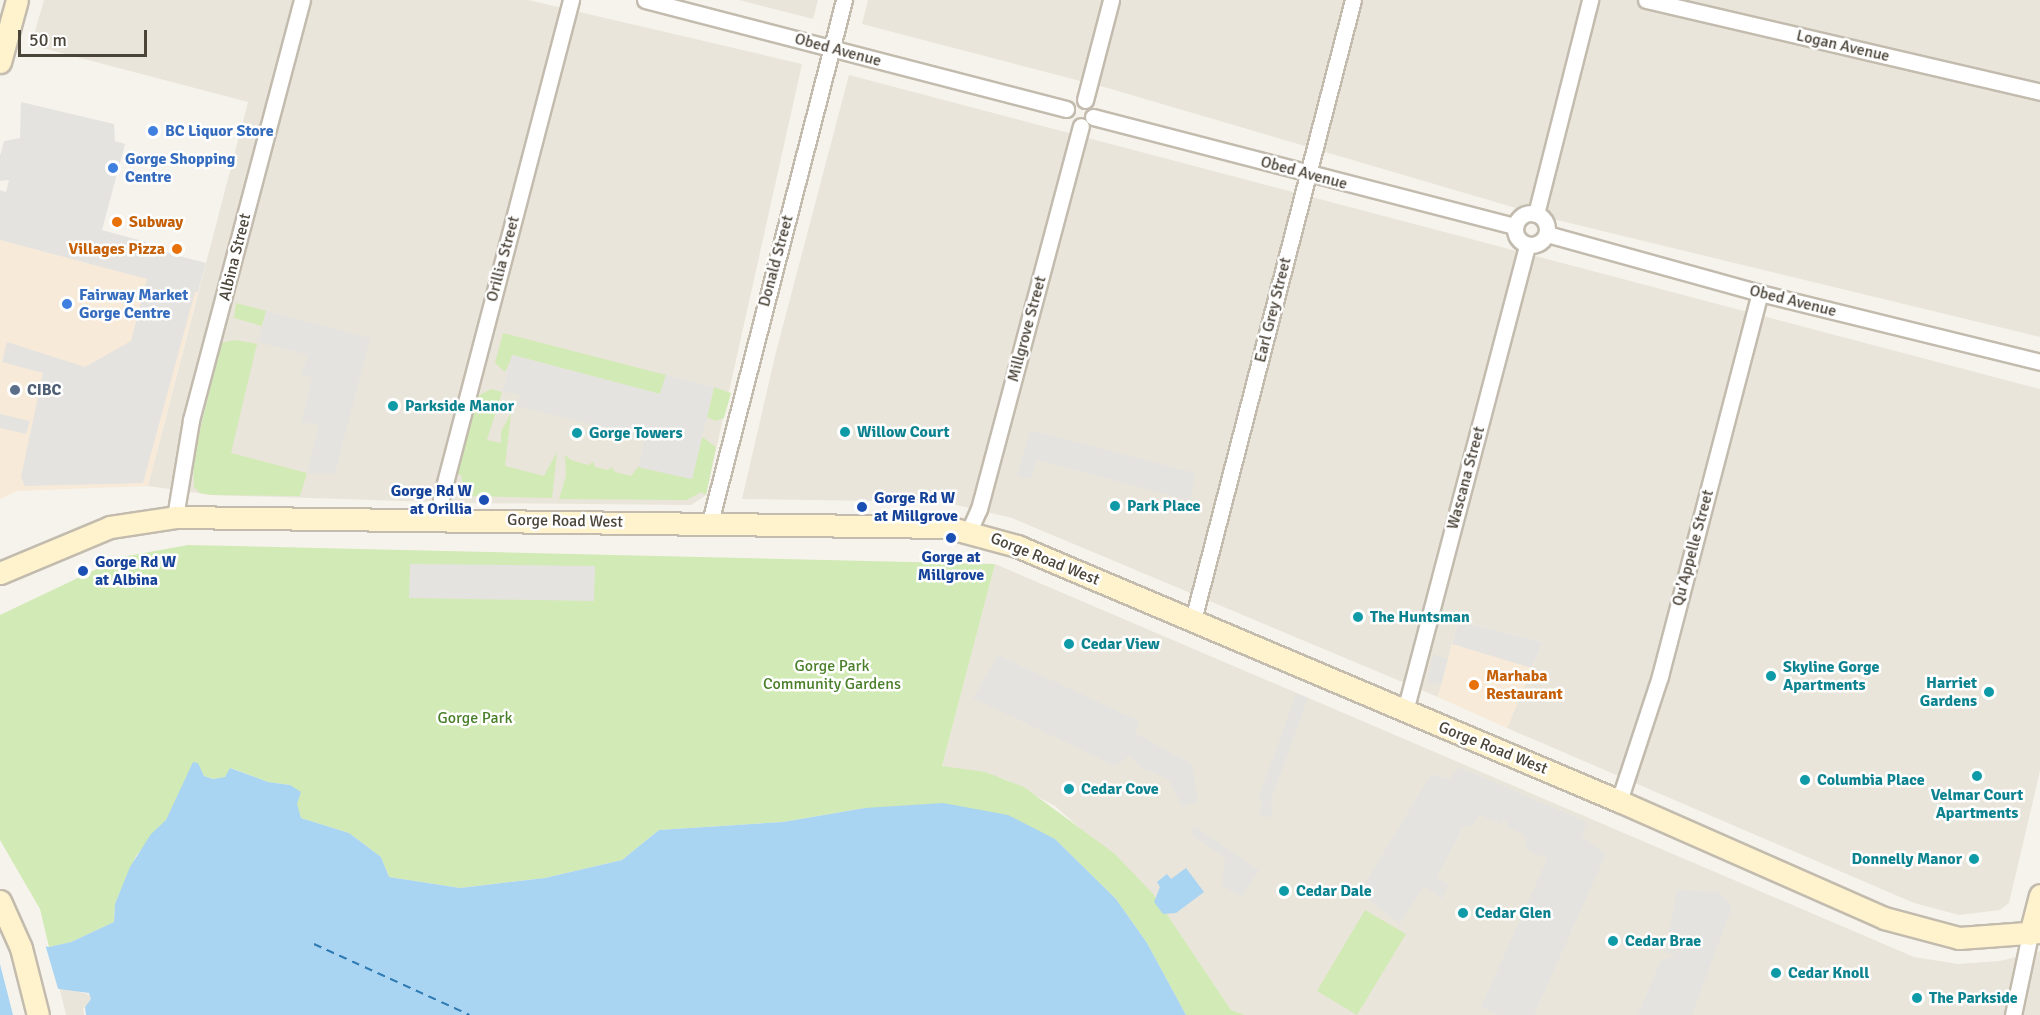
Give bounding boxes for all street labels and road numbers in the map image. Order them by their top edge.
street label: Logan Avenue [1795,26,1891,66]
street label: Obed Avenue [793,29,883,71]
street label: Obed Avenue [1259,152,1349,194]
street label: Albina Street [215,211,255,303]
street label: Donald Street [755,213,797,309]
street label: Orillia Street [482,214,524,304]
street label: Earl Grey Street [1251,256,1295,364]
street label: Millgrove Street [1004,274,1050,384]
street label: Obed Avenue [1747,281,1839,321]
street label: Wascana Street [1443,424,1489,532]
street label: Qu'Appelle Street [1668,488,1718,608]
street label: Gorge Road West [507,510,623,532]
street label: Gorge Road West [988,528,1102,590]
street label: Gorge Road West [1436,717,1550,779]

